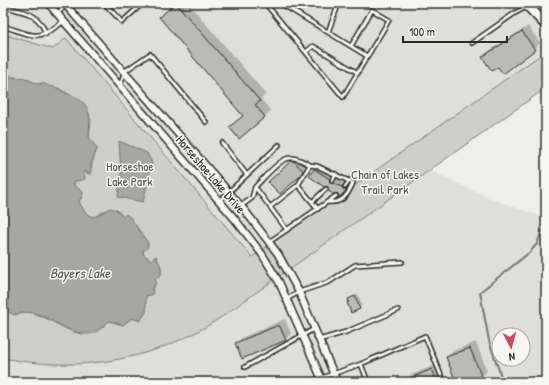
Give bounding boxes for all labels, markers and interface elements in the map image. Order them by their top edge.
scale bar [403,18,507,44]
text: 100 m [409,23,435,40]
street label: Horseshoe Lake Drive [172,131,250,217]
park label: Horseshoe Lake Park [106,157,154,190]
park label: Chain of Lakes Trail Park [351,165,419,198]
water label: Bayers Lake [50,263,111,283]
north arrow [491,327,531,367]
text: N [508,350,516,364]

